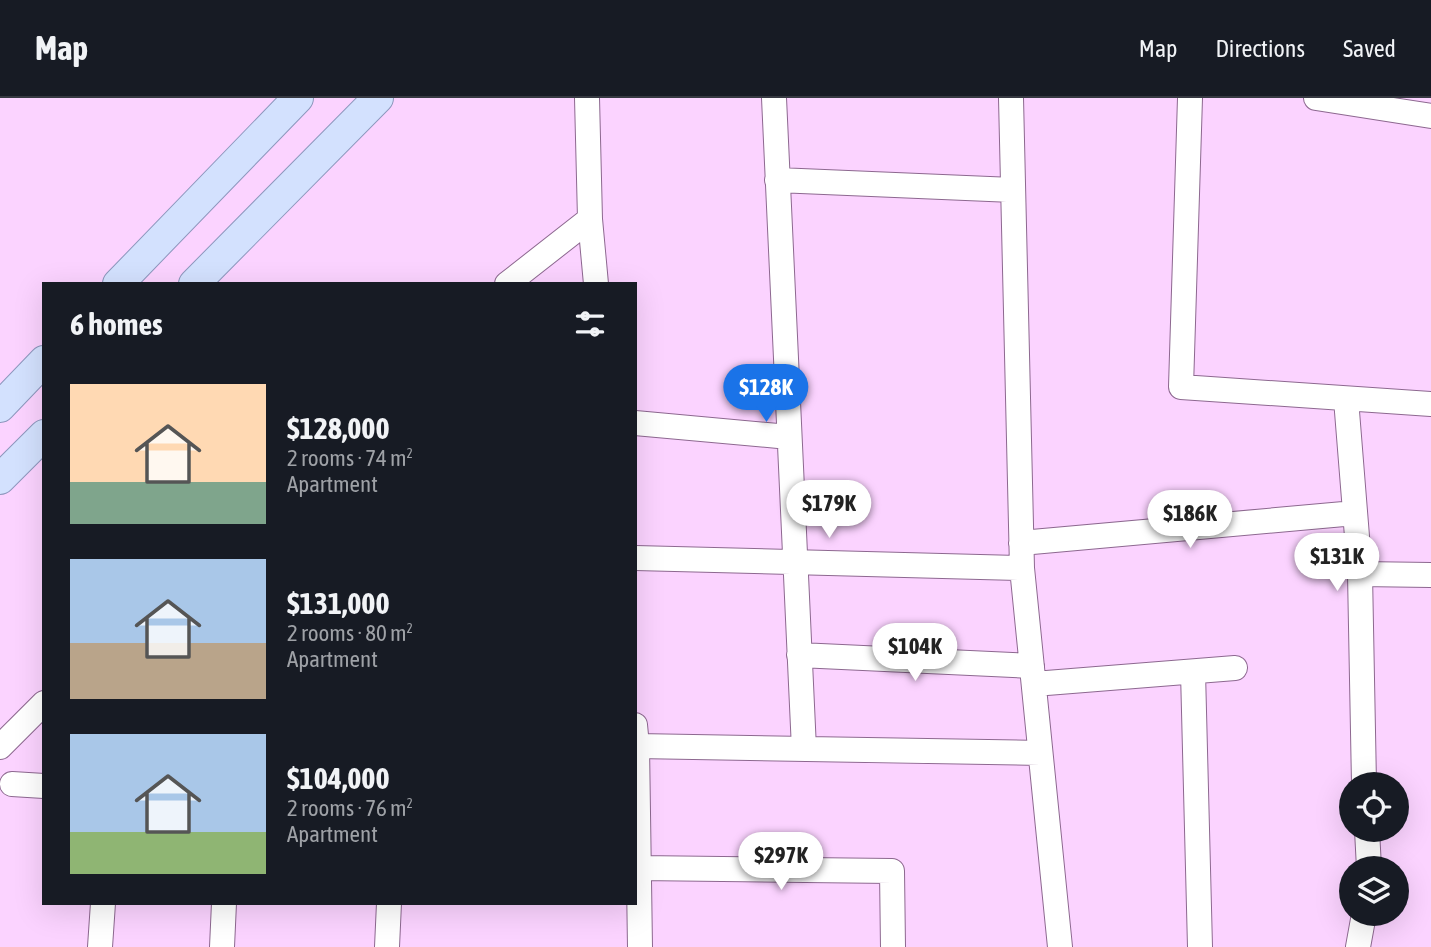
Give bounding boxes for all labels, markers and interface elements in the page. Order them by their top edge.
text: Map [35,29,88,67]
text: Map [1139,35,1177,62]
text: Directions [1215,35,1305,62]
text: Saved [1343,35,1396,62]
icon: filters [571,305,609,343]
text: 6 homes [70,307,163,341]
pin: $128K [717,364,815,424]
text: $128K [739,374,793,400]
text: $128,000 [287,411,390,445]
icon: home [126,412,210,496]
text: 2 rooms · 74 m² [287,445,413,471]
text: Apartment [287,471,378,497]
pin: $179K [780,480,878,540]
text: $179K [802,490,856,516]
pin: $186K [1141,490,1239,550]
text: $186K [1163,500,1217,526]
pin: $131K [1288,533,1386,593]
text: $131K [1310,543,1364,569]
text: $131,000 [287,586,390,620]
icon: home [126,587,210,671]
text: 2 rooms · 80 m² [287,620,413,646]
pin: $104K [866,624,964,683]
text: $104K [888,633,942,659]
text: Apartment [287,646,378,672]
text: $104,000 [287,761,390,795]
icon: home [126,762,210,846]
map controls [1339,772,1409,926]
button: locate [1339,772,1409,842]
text: 2 rooms · 76 m² [287,795,413,821]
text: Apartment [287,821,378,847]
pin: $297K [732,832,830,892]
text: $297K [754,842,808,868]
button: layers [1339,856,1409,926]

